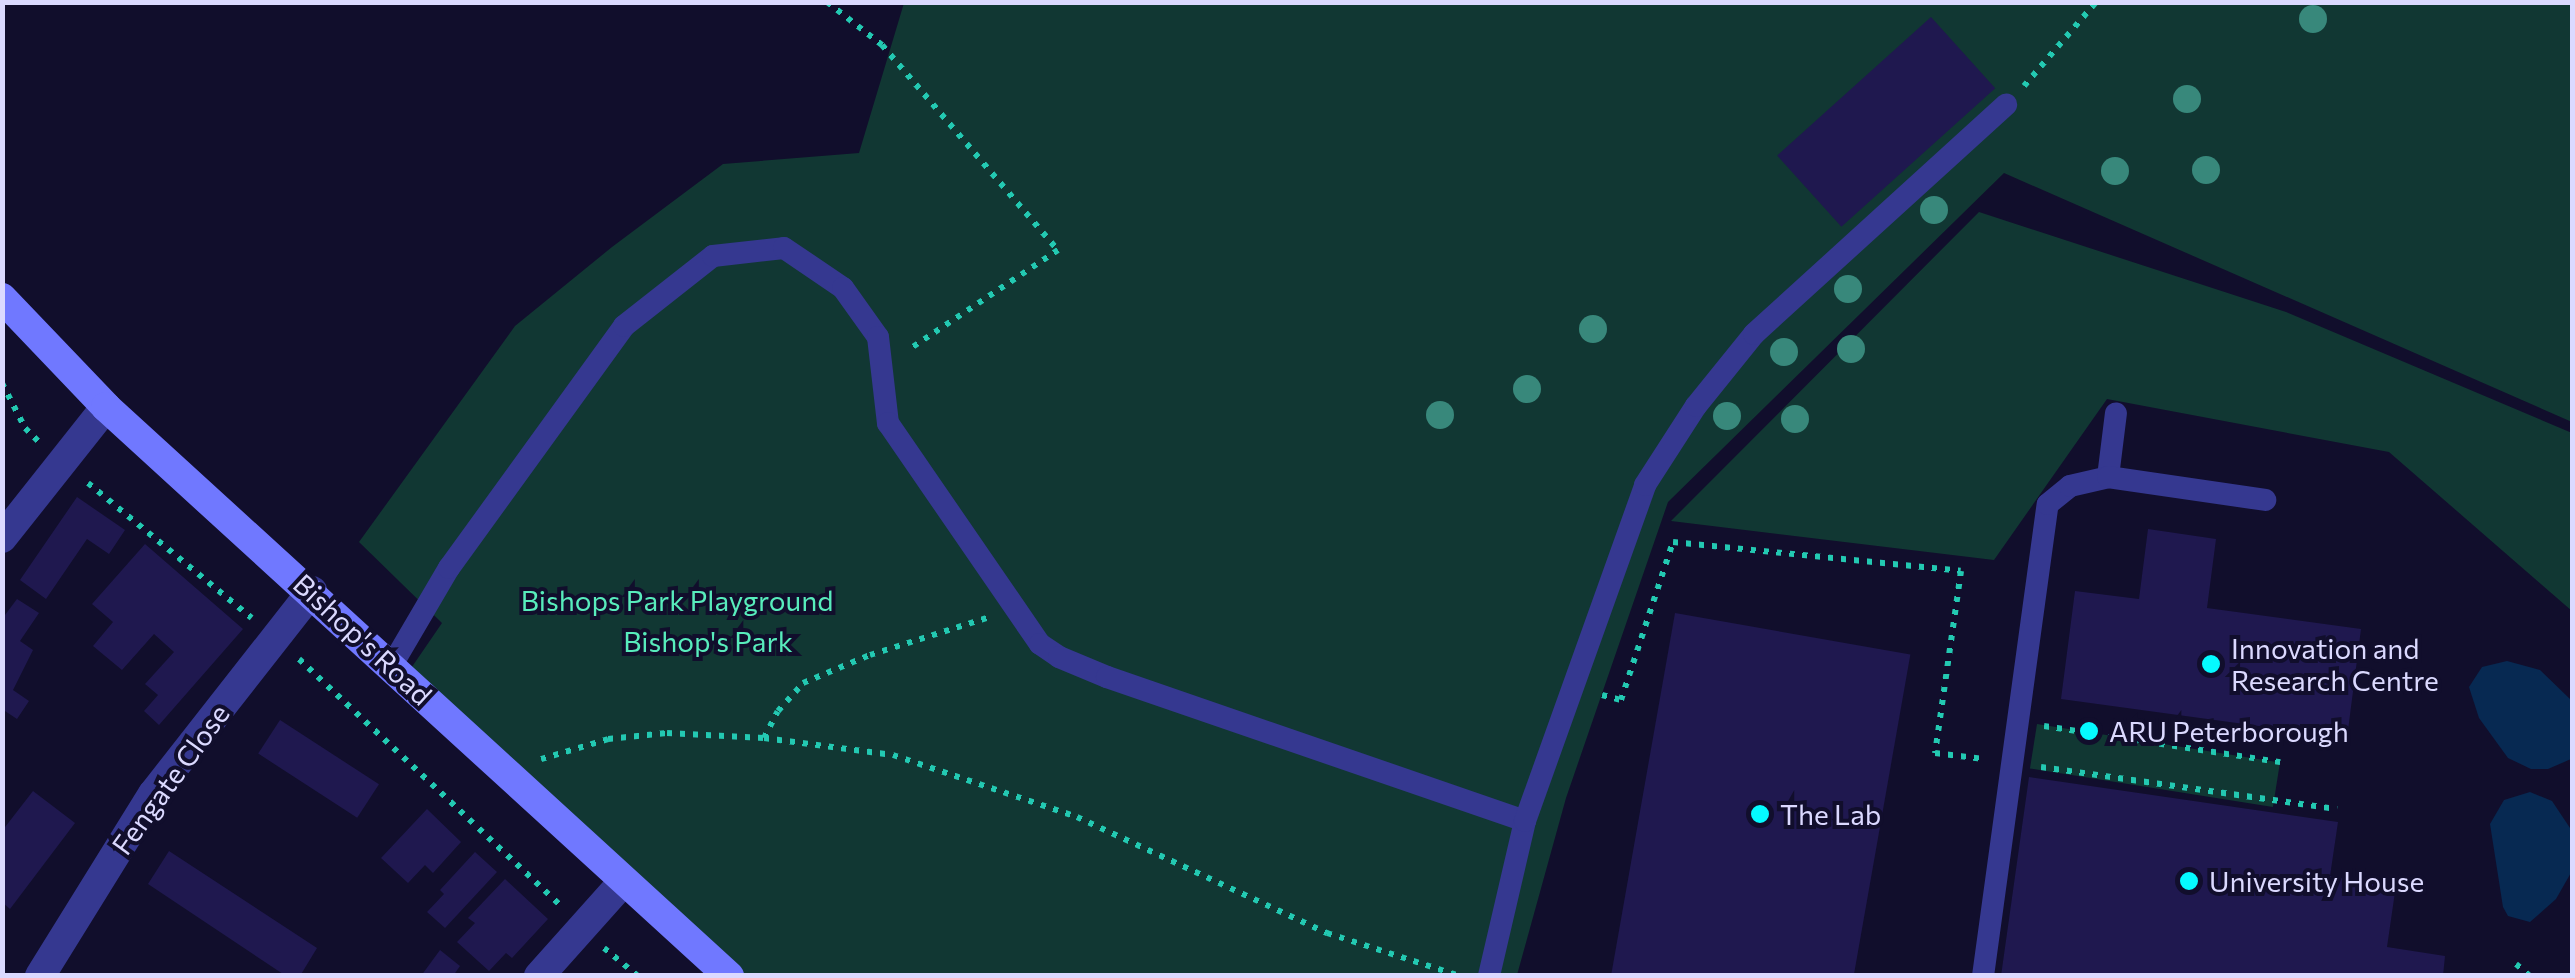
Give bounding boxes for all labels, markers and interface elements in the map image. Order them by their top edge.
street label: Bishop's Road [287,567,439,711]
park label: Bishops Park Playground [521,583,833,617]
park label: Bishop's Park [623,624,793,658]
place label: Innovation and Research Centre [2231,631,2439,697]
marker: Innovation and Research Centre [2200,653,2222,675]
street label: Fengate Close [104,697,236,861]
place label: ARU Peterborough [2109,714,2349,748]
marker: ARU Peterborough [2078,720,2100,742]
place label: The Lab [1780,797,1881,831]
marker: The Lab [1749,803,1771,825]
place label: University House [2209,864,2424,898]
marker: University House [2178,870,2200,892]

